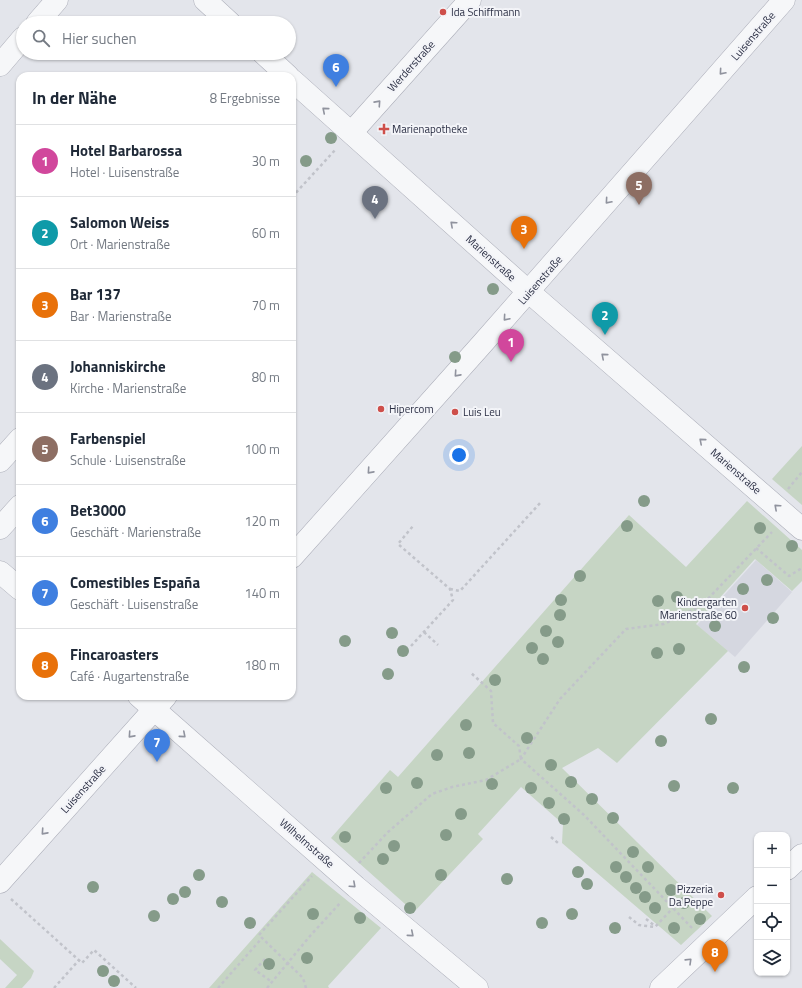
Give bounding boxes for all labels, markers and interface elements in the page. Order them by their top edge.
place label: Ida Schiffmann [451,4,520,20]
marker: Ida Schiffmann [438,7,448,17]
street label: Luisenstraße [727,8,779,64]
search box [16,16,296,60]
icon: search [30,27,52,49]
text: Hier suchen [62,27,137,50]
street label: Werderstraße [384,37,439,95]
pin: 6 [323,54,349,87]
one-way arrow [719,67,726,74]
text: In der Nähe [32,85,117,111]
text: 8 Ergebnisse [210,88,280,108]
one-way arrow [373,100,380,107]
one-way arrow [323,107,330,114]
place label: Marienapotheke [392,121,468,137]
marker: Marienapotheke [379,124,389,134]
text: Hotel Barbarossa [70,139,182,162]
text: 1 [41,151,49,171]
text: 30 m [252,151,280,171]
text: Hotel · Luisenstraße [70,162,179,182]
pin: 5 [626,172,652,205]
pin: 4 [362,186,388,219]
one-way arrow [606,196,613,204]
text: Salomon Weiss [70,211,169,234]
pin: 3 [511,216,537,249]
one-way arrow [450,222,458,229]
text: 2 [41,223,49,243]
text: 60 m [252,223,280,243]
street label: Marienstraße [462,231,520,285]
text: Ort · Marienstraße [70,234,170,254]
street label: Luisenstraße [514,252,566,308]
text: Bar 137 [70,283,121,306]
text: 3 [41,295,49,315]
text: 70 m [252,295,280,315]
pin: 2 [592,302,618,335]
text: Bar · Marienstraße [70,306,172,326]
one-way arrow [503,313,510,321]
pin: 1 [498,329,524,362]
one-way arrow [601,354,608,361]
text: Johanniskirche [70,355,166,378]
text: 4 [41,367,49,387]
text: 80 m [252,367,280,387]
one-way arrow [454,369,461,376]
text: Kirche · Marienstraße [70,378,186,398]
place label: Hipercom [389,401,434,417]
marker: Hipercom [376,404,386,414]
place label: Luis Leu [463,404,501,420]
marker: Luis Leu [450,407,460,417]
text: Farbenspiel [70,427,146,450]
text: 5 [41,439,49,459]
text: 100 m [244,439,280,459]
one-way arrow [699,439,707,446]
street label: Marienstraße [707,444,765,498]
your location [449,445,469,465]
text: Schule · Luisenstraße [70,450,186,470]
one-way arrow [368,466,375,474]
text: Bet3000 [70,499,126,522]
one-way arrow [775,504,782,511]
text: 6 [41,511,49,531]
text: 120 m [244,511,280,531]
text: Geschäft · Marienstraße [70,522,201,542]
text: Comestibles España [70,571,200,594]
text: 7 [41,583,49,603]
text: 140 m [244,583,280,603]
text: Geschäft · Luisenstraße [70,594,198,614]
place label: Kindergarten Marienstraße 60 [660,594,737,623]
marker: Kindergarten Marienstraße 60 [740,603,750,613]
text: Fincaroasters [70,643,159,666]
text: 8 [41,655,49,675]
text: 180 m [244,655,280,675]
text: Café · Augartenstraße [70,666,189,686]
pin: 7 [144,729,170,762]
one-way arrow [128,731,135,738]
one-way arrow [178,731,186,738]
street label: Luisenstraße [57,761,109,817]
street label: Wilhelmstraße [276,815,338,872]
one-way arrow [41,827,49,835]
map controls [754,832,790,976]
button: + [754,832,790,868]
button: − [754,868,790,904]
one-way arrow [348,880,356,887]
place label: Pizzeria Da Peppe [669,881,713,910]
marker: Pizzeria Da Peppe [716,890,726,900]
button: locate [754,904,790,940]
one-way arrow [406,929,413,936]
pin: 8 [702,939,728,972]
button: layers [754,940,790,976]
one-way arrow [684,958,692,966]

